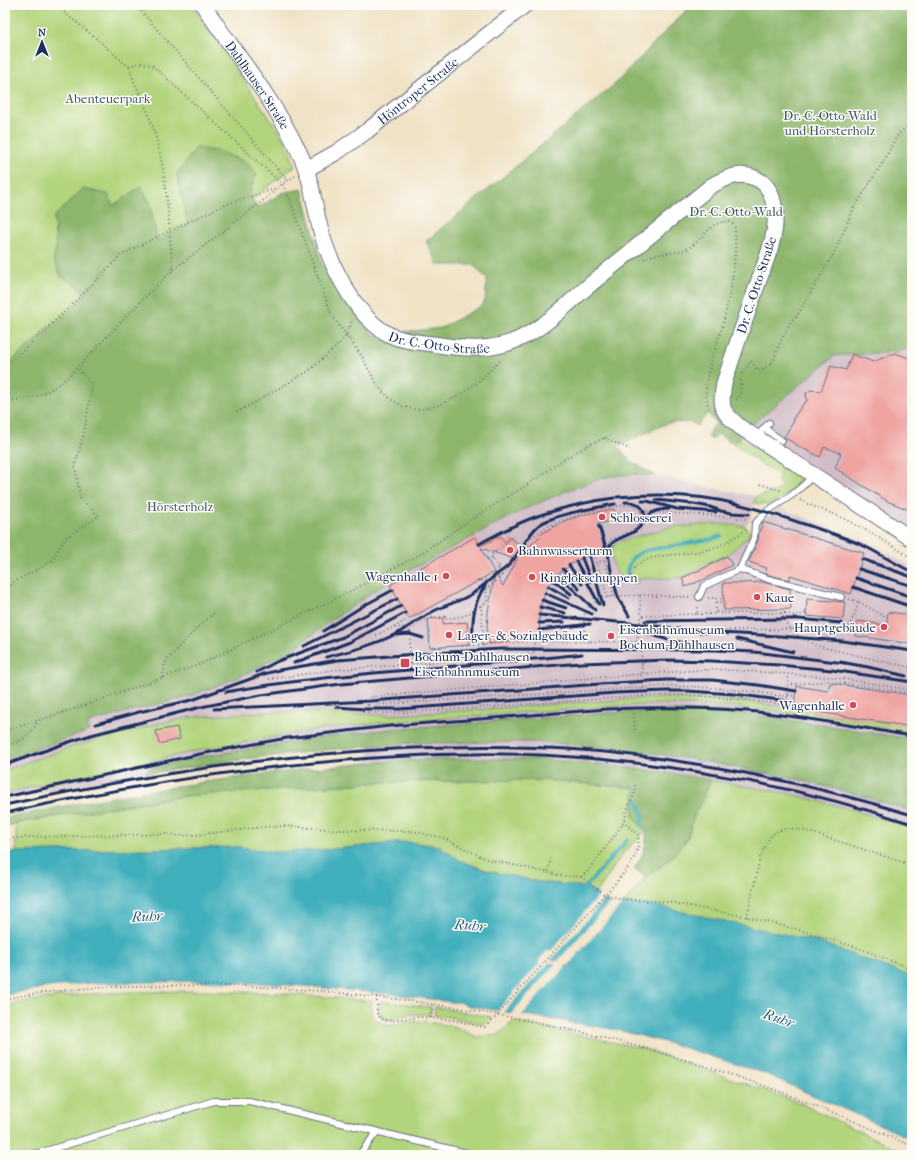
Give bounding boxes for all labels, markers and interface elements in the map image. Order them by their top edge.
north arrow [22,22,62,62]
text: N [38,26,47,39]
street label: Dahlhauser Straße [222,38,293,133]
street label: Höntroper Straße [375,54,462,128]
park label: Abenteuerpark [65,91,151,106]
park label: Dr.-C.-Otto-Wald und Hörsterholz [783,108,878,138]
park label: Dr.-C.-Otto-Wald [689,204,784,219]
street label: Dr.-C.-Otto-Straße [734,234,779,336]
street label: Dr.-C.-Otto-Straße [387,328,491,356]
park label: Hörsterholz [147,499,214,514]
place label: Schlosserei [610,510,672,525]
marker: Schlosserei [597,512,607,522]
place label: Bahnwasserturm [518,543,613,558]
marker: Bahnwasserturm [505,545,515,555]
place label: Wagenhalle 1 [364,569,438,584]
place label: Ringlokschuppen [540,570,638,585]
marker: Wagenhalle 1 [441,571,451,581]
marker: Ringlokschuppen [527,572,537,582]
place label: Kaue [765,590,795,605]
marker: Kaue [752,592,762,602]
place label: Hauptgebäude [794,620,877,635]
place label: Eisenbahnmuseum Bochum-Dahlhausen [619,622,735,652]
marker: Hauptgebäude [879,622,889,632]
place label: Lager- & Sozialgebäude [457,628,589,643]
marker: Lager- & Sozialgebäude [444,630,454,640]
marker: Eisenbahnmuseum Bochum-Dahlhausen [606,631,616,641]
place label: Bochum-Dahlhausen Eisenbahnmuseum [414,649,530,679]
marker: Bochum-Dahlhausen Eisenbahnmuseum [399,657,411,669]
place label: Wagenhalle [778,698,846,713]
marker: Wagenhalle [848,700,858,710]
water label: Ruhr [130,907,165,926]
water label: Ruhr [453,916,488,935]
water label: Ruhr [760,1005,798,1032]

